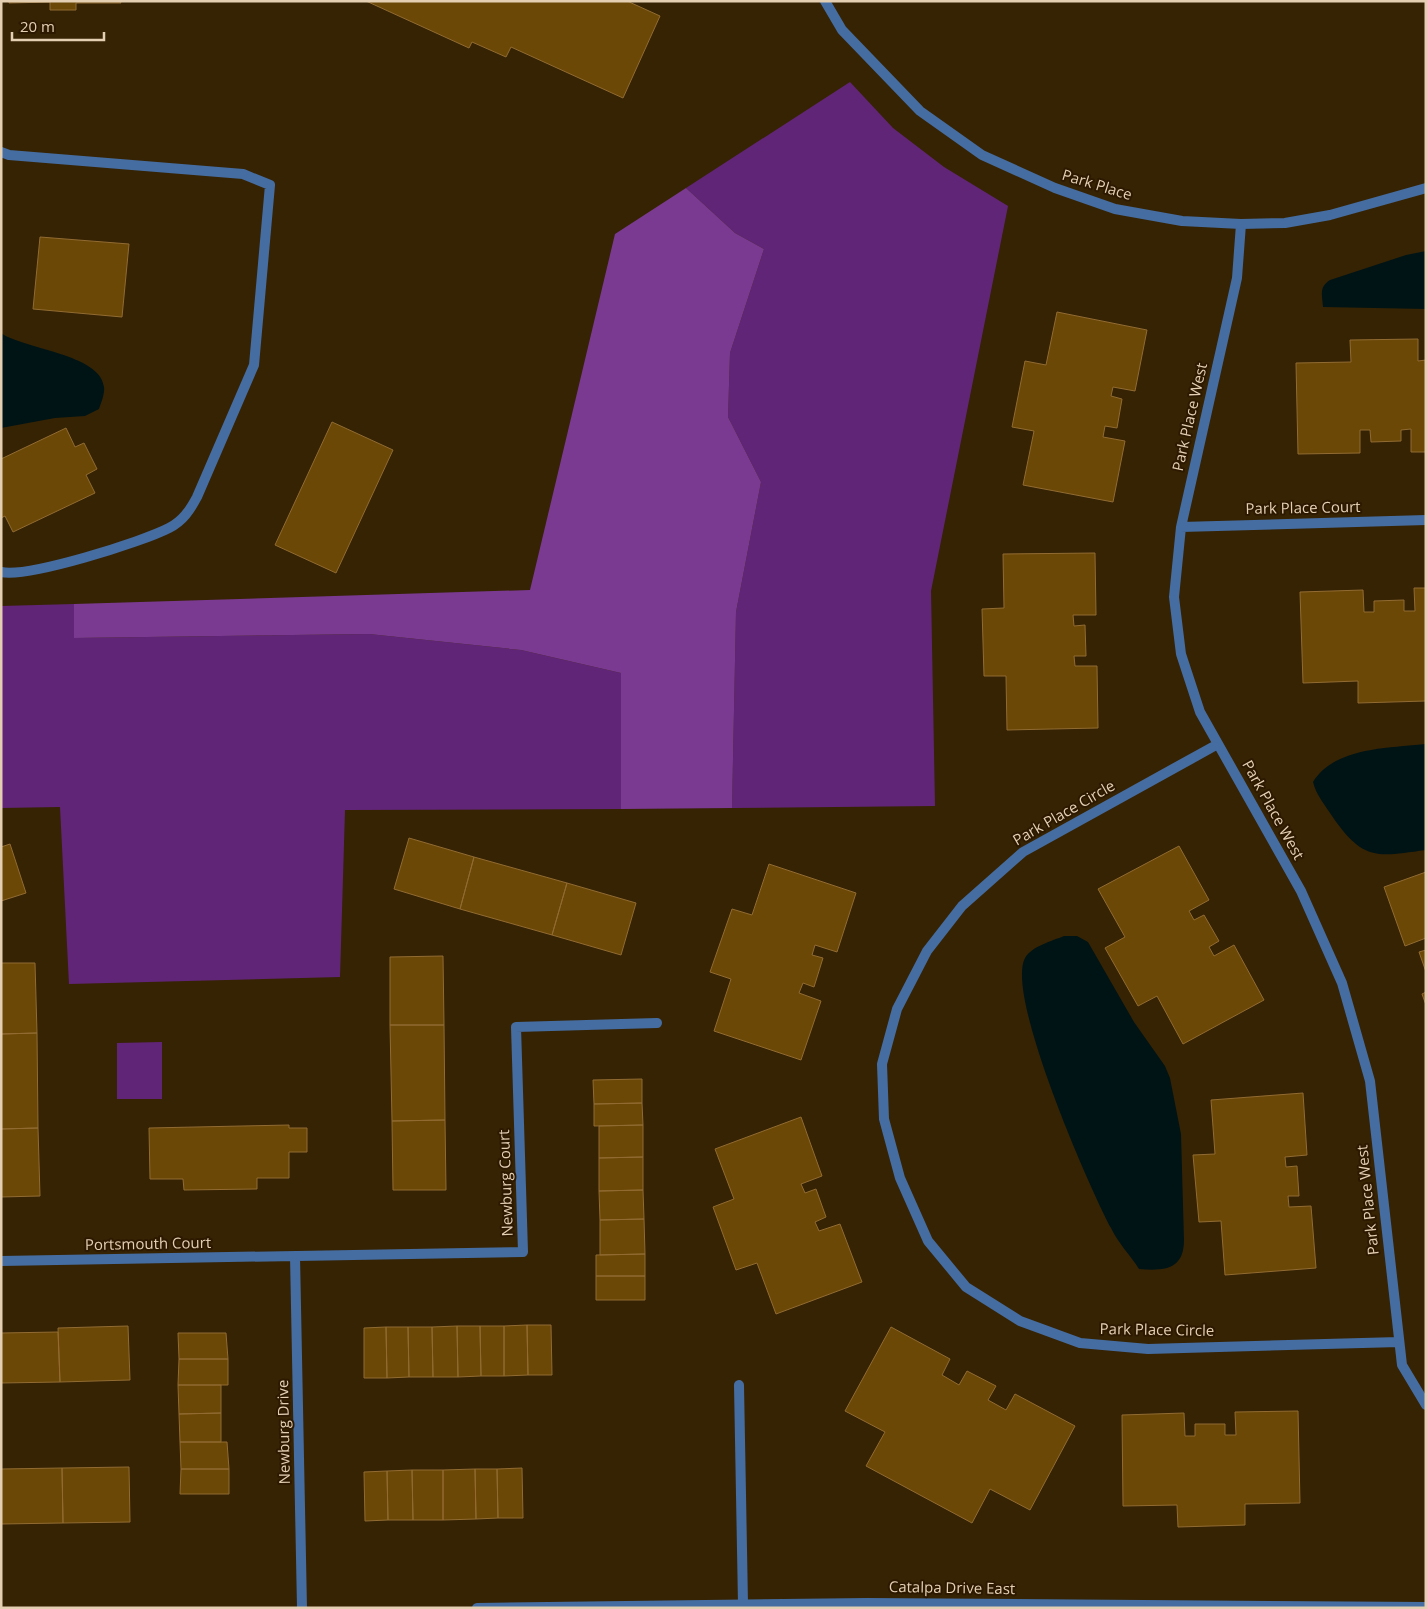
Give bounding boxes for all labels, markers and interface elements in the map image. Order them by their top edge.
scale bar [12,10,105,42]
text: 20 m [20,16,55,36]
street label: Park Place [1060,164,1135,204]
street label: Park Place West [1167,361,1211,473]
street label: Park Place Court [1245,496,1361,518]
street label: Park Place West [1238,756,1309,863]
street label: Park Place Circle [1009,775,1118,849]
street label: Newburg Court [493,1129,517,1237]
street label: Park Place West [1351,1144,1383,1256]
street label: Portsmouth Court [85,1232,211,1254]
street label: Park Place Circle [1100,1318,1215,1340]
street label: Newburg Drive [272,1380,294,1484]
street label: Catalpa Drive East [889,1576,1015,1598]

